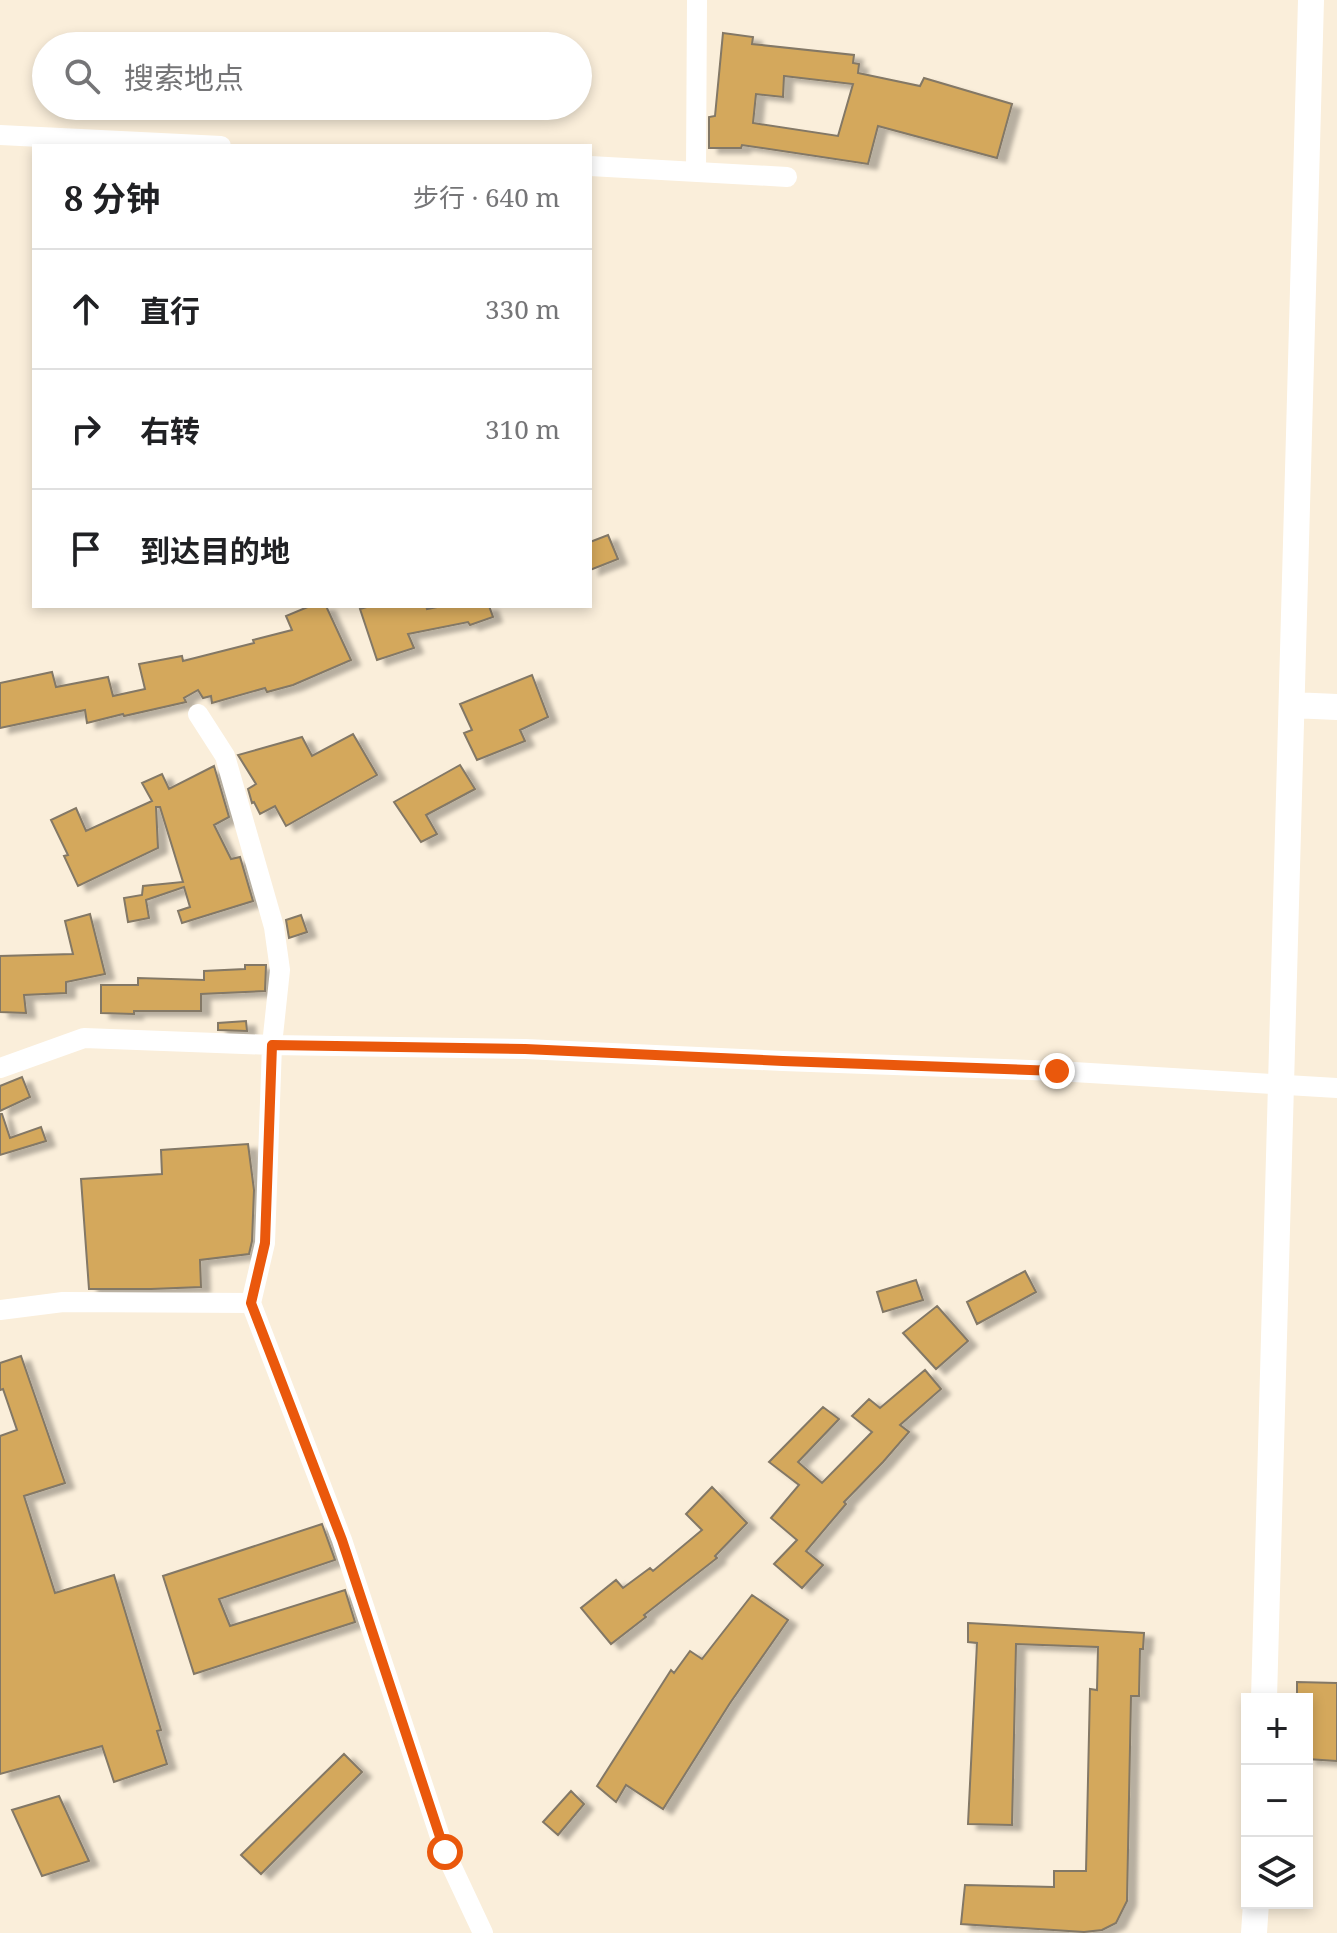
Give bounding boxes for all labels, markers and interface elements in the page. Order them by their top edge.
search box [32,32,592,120]
icon: search [60,54,104,98]
text: 搜索地点 [124,57,244,98]
text: 8 分钟 [64,175,160,221]
text: 步行 · 640 m [413,179,560,215]
icon: ahead [64,287,108,331]
text: 直行 [140,290,200,331]
text: 330 m [485,291,560,327]
icon: right [64,407,108,451]
text: 右转 [140,410,200,451]
text: 310 m [485,411,560,447]
icon: arrive [64,527,108,571]
text: 到达目的地 [140,530,290,571]
route end [1039,1053,1075,1089]
map controls [1241,1693,1313,1909]
button: + [1241,1693,1313,1765]
button: − [1241,1765,1313,1837]
route start [427,1834,463,1870]
button: layers [1241,1837,1313,1909]

